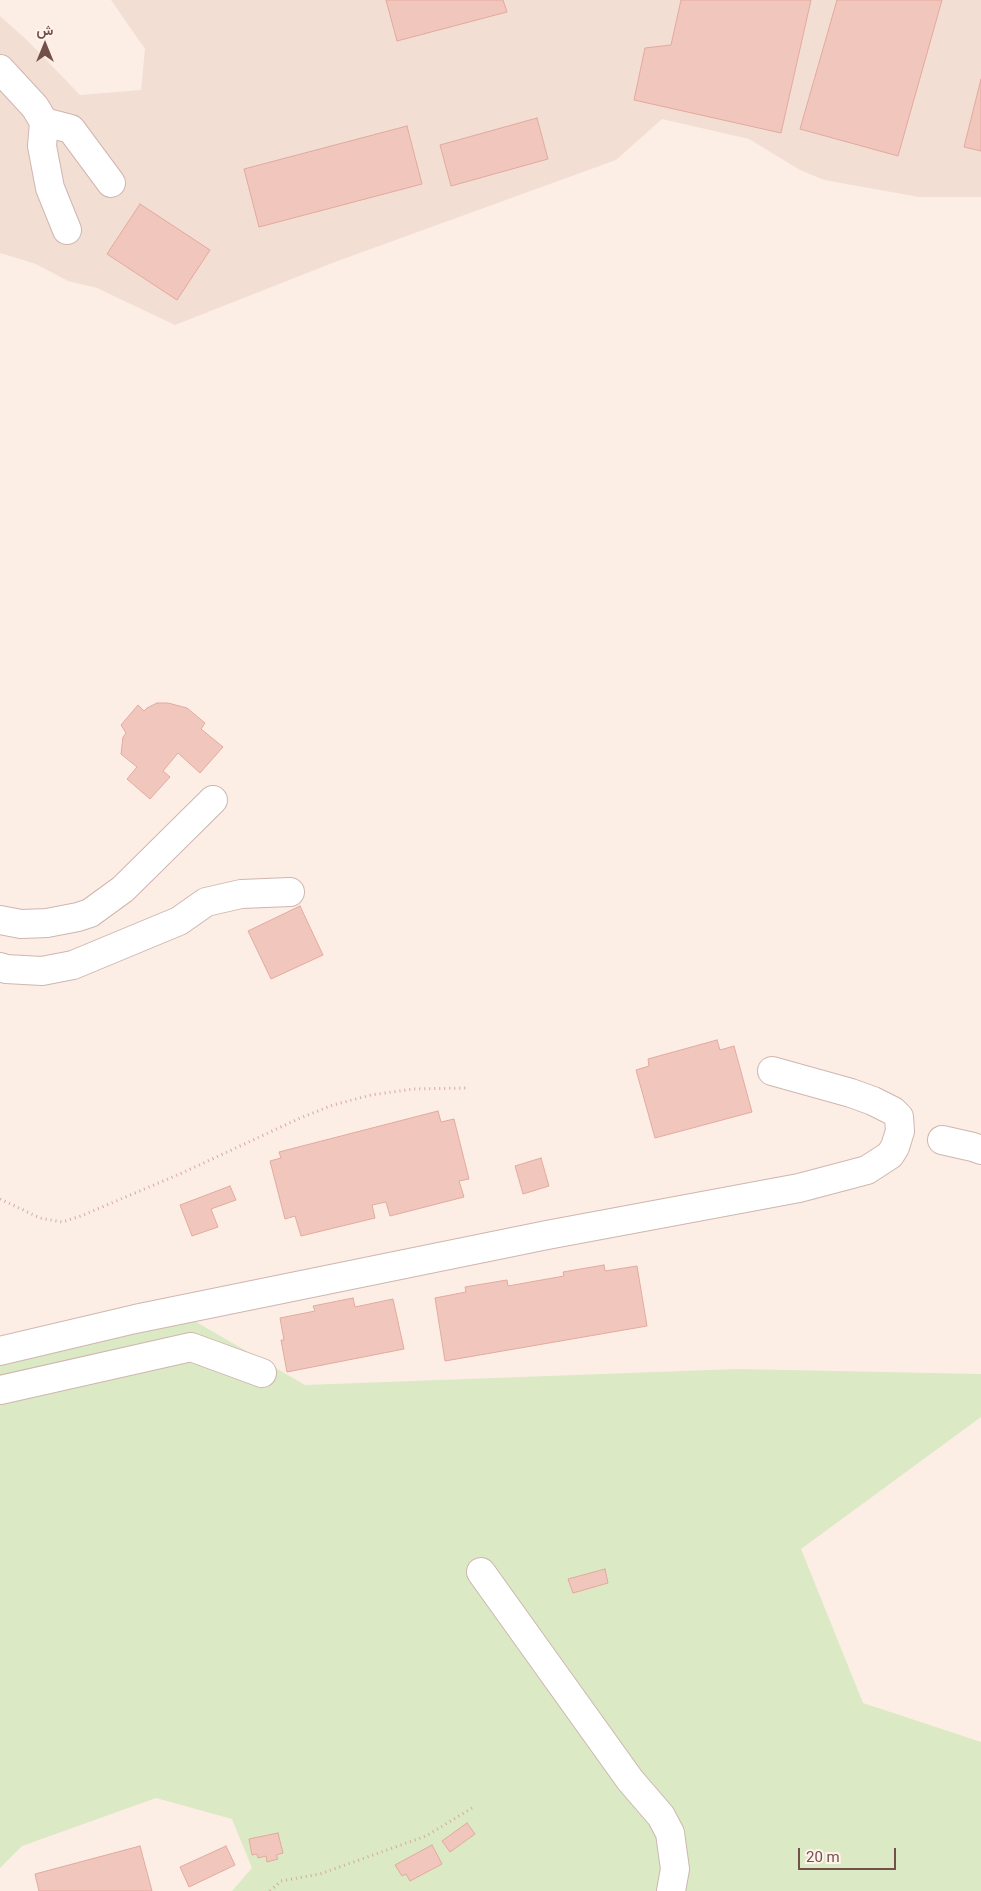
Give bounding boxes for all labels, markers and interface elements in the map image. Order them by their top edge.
north arrow [20,20,70,70]
text: ش [37,22,53,38]
scale bar [801,1838,898,1870]
text: 20 m [806,1848,840,1866]

